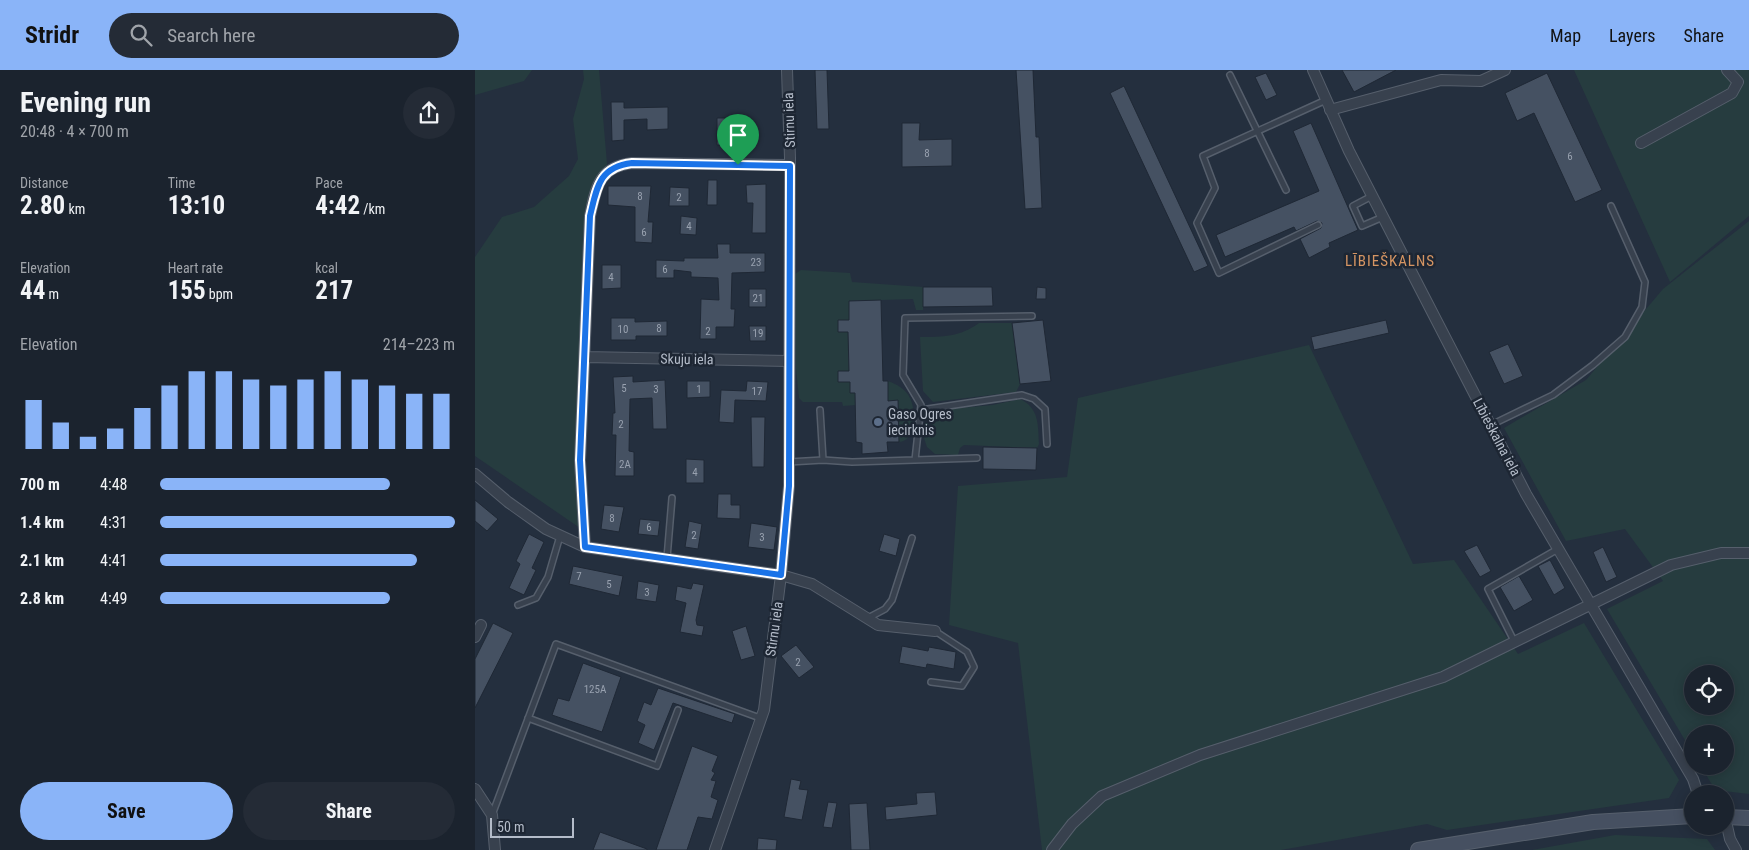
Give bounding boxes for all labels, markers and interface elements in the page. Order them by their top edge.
search box [109,13,459,58]
text: Stridr [25,21,79,49]
icon: search [127,21,155,49]
text: Search here [167,24,256,47]
text: Map [1550,25,1581,46]
text: Layers [1609,25,1656,46]
text: Share [1684,25,1724,46]
text: Evening run [20,86,151,119]
button: share [403,87,455,139]
street label: Stirnu iela [780,92,798,148]
pin [717,114,759,165]
icon: arrive [724,121,752,149]
text: 20:48 · 4 × 700 m [20,122,129,141]
house number: 8 [924,147,930,160]
house number: 6 [1567,150,1573,163]
text: Distance [20,175,68,191]
text: Time [168,175,195,191]
text: Pace [315,175,343,191]
house number: 8 [637,190,643,203]
text: 2.80 [20,191,65,220]
text: 13:10 [168,191,225,220]
text: 4:42 [315,191,360,220]
house number: 2 [676,191,682,204]
text: km [65,201,85,217]
text: /km [360,201,385,217]
house number: 4 [686,220,692,233]
house number: 6 [641,226,647,239]
district label: LĪBIEŠKALNS [1345,252,1435,270]
house number: 23 [751,256,761,269]
text: Elevation [20,260,70,276]
text: Heart rate [168,260,223,276]
text: kcal [315,260,338,276]
house number: 6 [662,263,668,276]
house number: 4 [608,271,614,284]
text: 44 [20,276,45,305]
text: 155 [168,276,206,305]
text: 217 [315,276,353,305]
text: m [45,286,59,302]
text: bpm [206,286,233,302]
house number: 21 [753,292,763,305]
house number: 8 [656,322,662,335]
house number: 10 [618,323,628,336]
house number: 2 [705,325,711,338]
house number: 19 [753,327,763,340]
text: Elevation [20,335,78,354]
text: 214–223 m [383,335,455,354]
street label: Skuju iela [660,351,714,367]
house number: 5 [621,382,627,395]
house number: 3 [653,383,659,396]
house number: 1 [696,383,702,396]
house number: 17 [752,385,762,398]
street label: Lībieškalna iela [1470,395,1524,479]
place label: Gaso Ogres iecirknis [888,406,952,438]
marker: Gaso Ogres iecirknis [872,416,884,428]
house number: 2 [618,418,624,431]
house number: 2A [619,458,632,471]
house number: 4 [692,466,698,479]
text: 700 m [20,475,60,494]
text: 4:48 [100,475,127,494]
house number: 8 [609,512,615,525]
text: 1.4 km [20,513,64,532]
text: 4:31 [100,513,127,532]
house number: 6 [646,521,652,534]
house number: 2 [691,529,697,542]
house number: 3 [759,531,765,544]
text: 2.1 km [20,551,64,570]
text: 4:41 [100,551,127,570]
house number: 7 [576,570,582,583]
house number: 5 [606,578,612,591]
house number: 3 [644,586,650,599]
text: 2.8 km [20,589,64,608]
text: 4:49 [100,589,127,608]
street label: Stirnu iela [762,600,786,658]
house number: 2 [795,656,801,669]
map controls [1684,665,1734,835]
button: locate [1684,665,1734,715]
house number: 125A [584,683,607,696]
button: + [1684,725,1734,775]
button: Save [20,782,233,840]
button: Share [243,782,455,840]
button: − [1684,785,1734,835]
scale bar [490,815,574,838]
text: 50 m [497,819,525,835]

